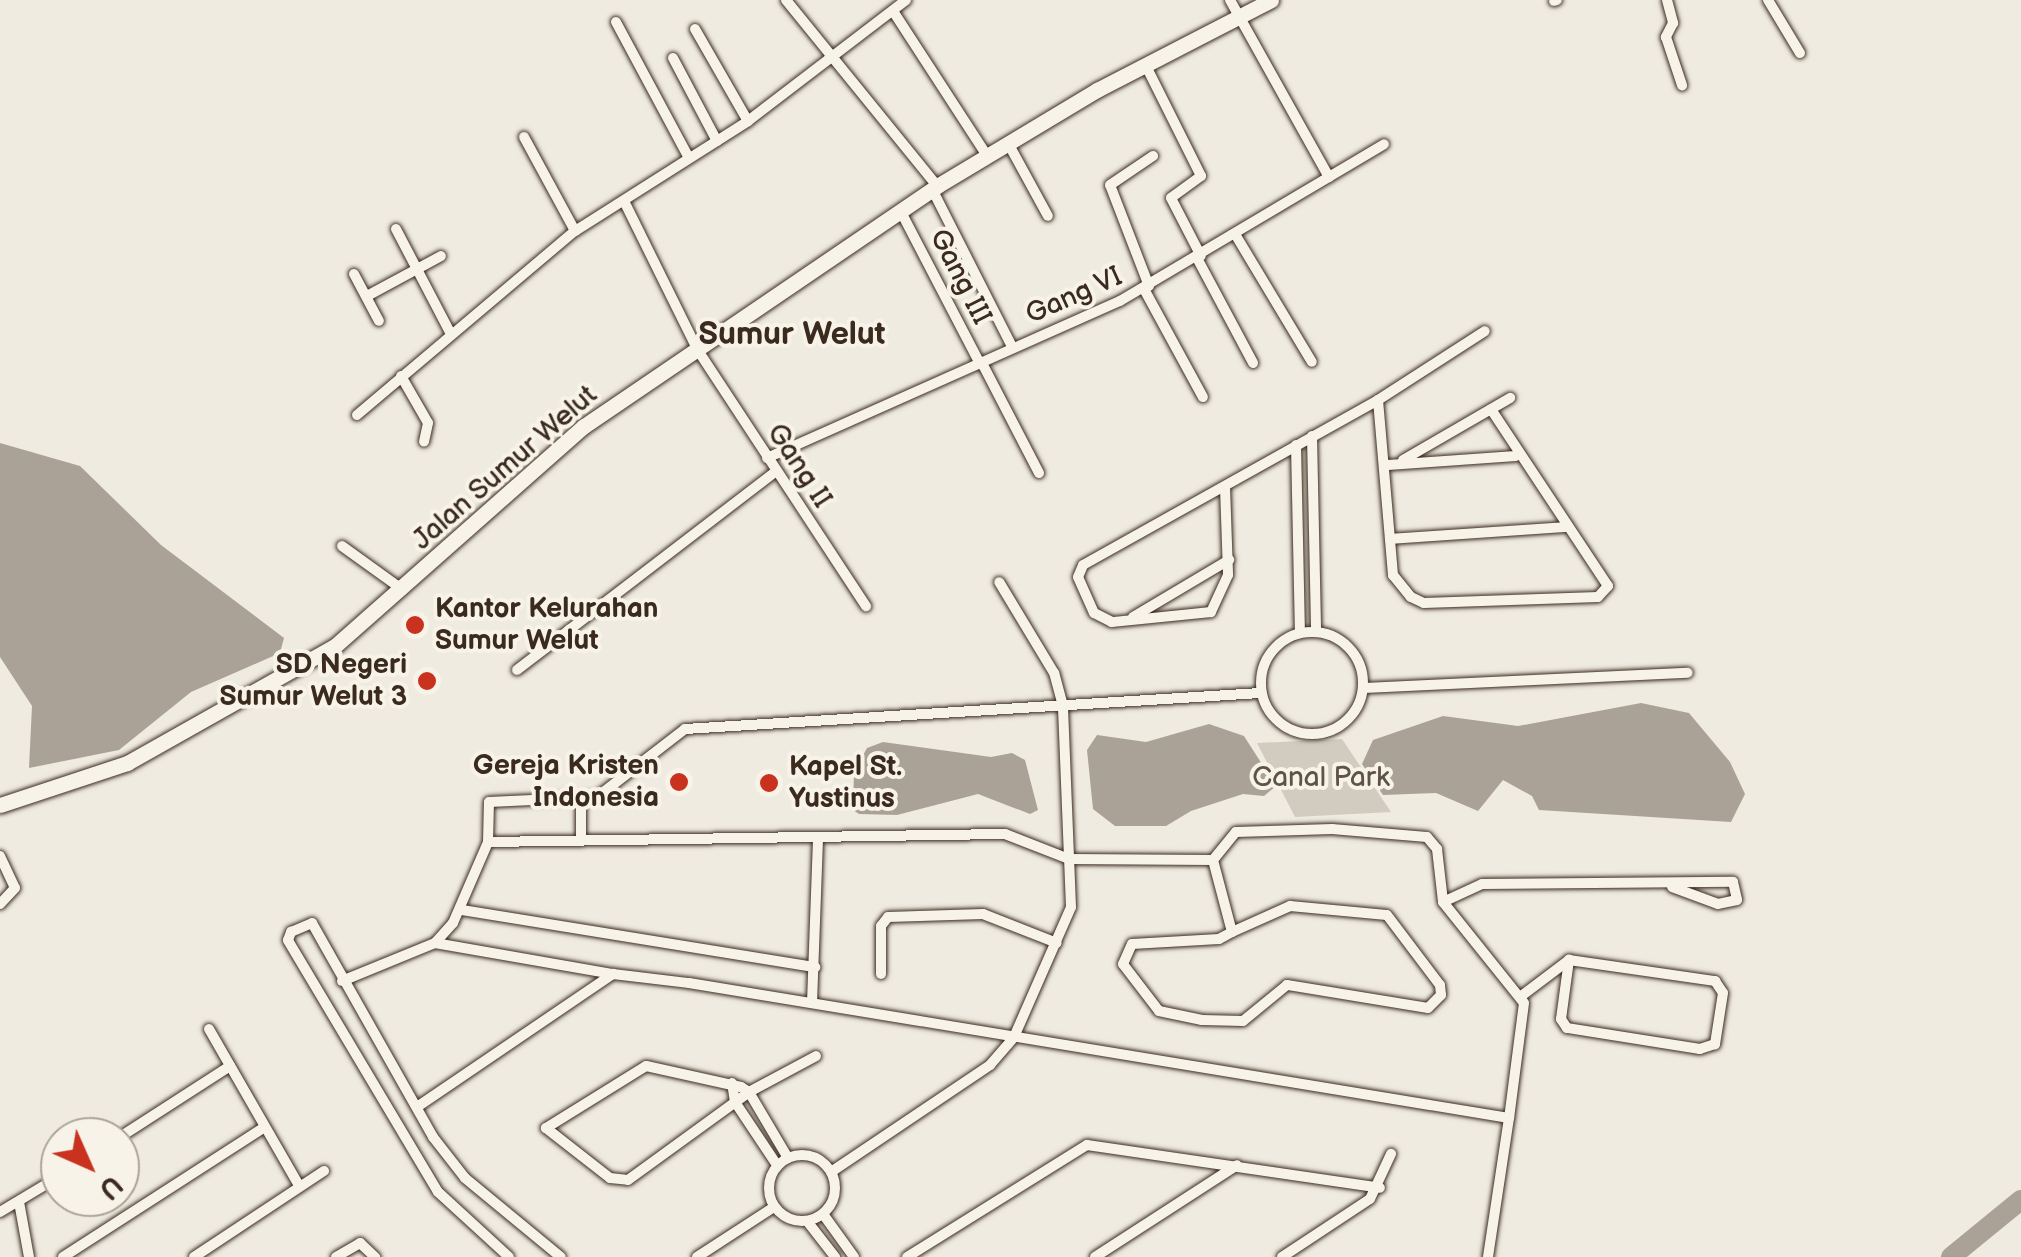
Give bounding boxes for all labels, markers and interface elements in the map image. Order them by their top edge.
street label: Gang III [922,224,998,330]
street label: Gang VI [1020,260,1128,332]
district label: Sumur Welut [699,316,885,354]
street label: Jalan Sumur Welut [405,378,605,558]
street label: Gang II [759,418,839,514]
place label: Kantor Kelurahan Sumur Welut [435,592,658,658]
marker: Kantor Kelurahan Sumur Welut [404,614,426,636]
place label: SD Negeri Sumur Welut 3 [220,648,407,714]
marker: SD Negeri Sumur Welut 3 [416,670,438,692]
place label: Gereja Kristen Indonesia [473,749,659,815]
place label: Kapel St. Yustinus [789,750,902,816]
park label: Canal Park [1252,761,1390,795]
marker: Gereja Kristen Indonesia [668,771,690,793]
marker: Kapel St. Yustinus [758,772,780,794]
north arrow [40,1117,140,1217]
text: U [91,1168,129,1206]

